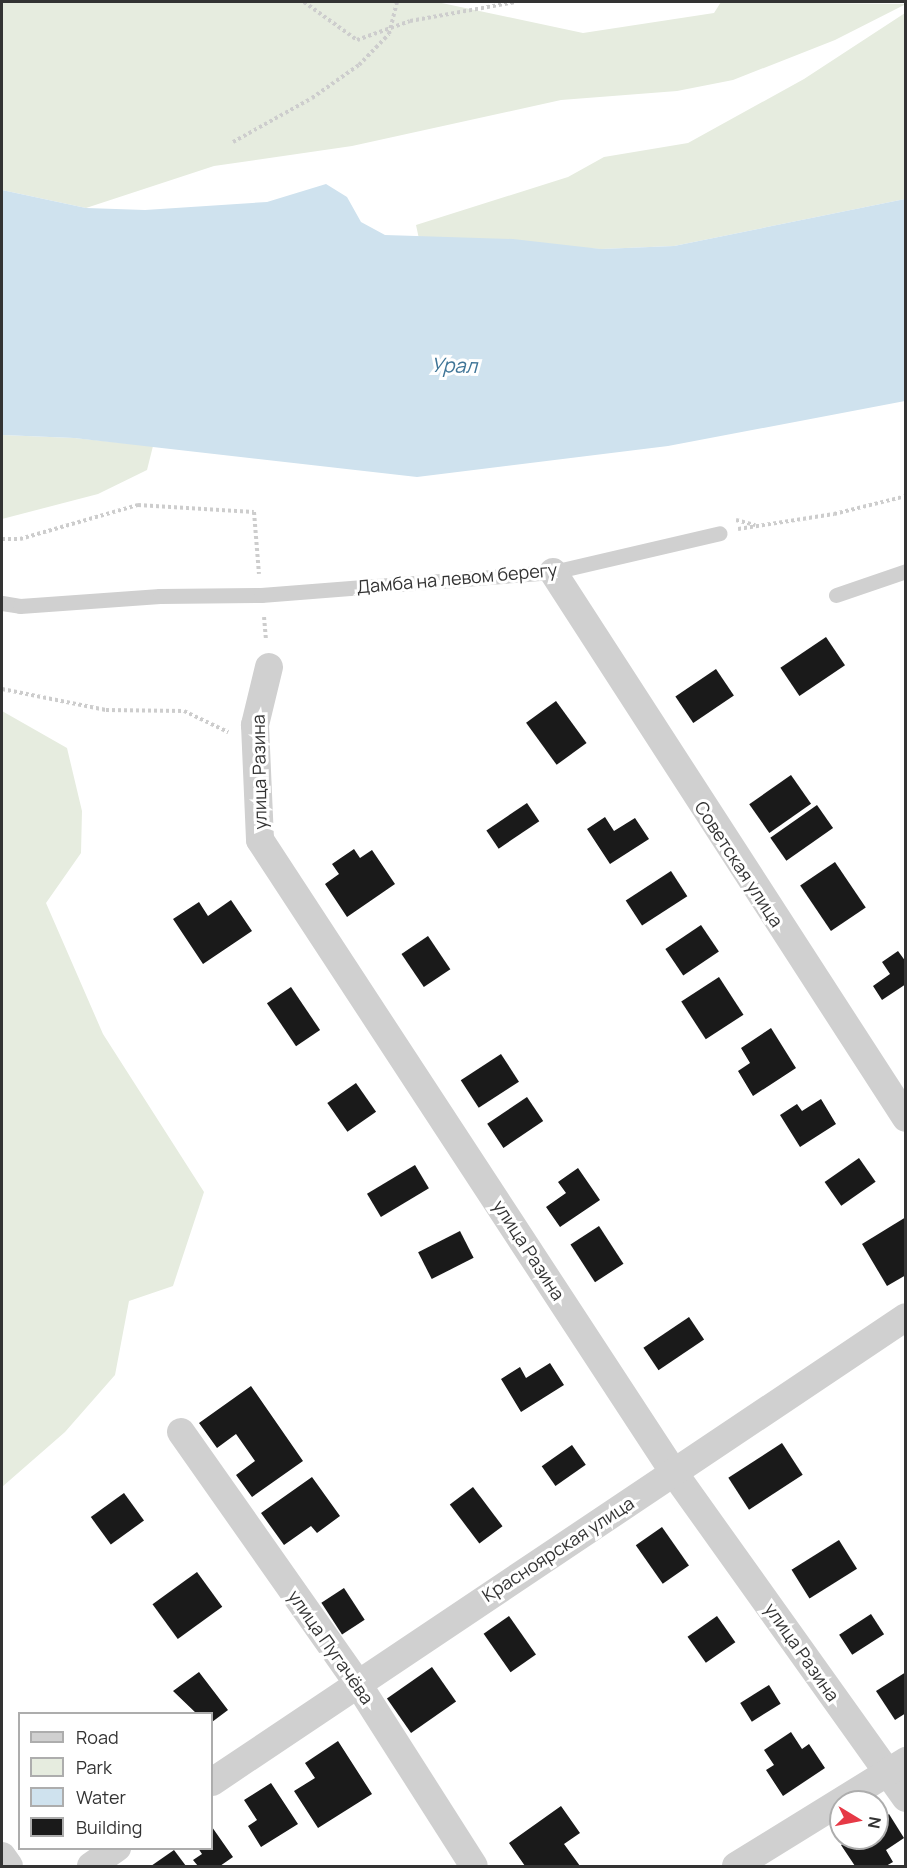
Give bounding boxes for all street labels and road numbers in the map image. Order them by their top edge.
street label: Дамба на левом берегу [356,558,558,598]
street label: улица Разина [247,714,271,830]
street label: Советская улица [690,797,788,931]
street label: улица Разина [489,1196,569,1304]
street label: Красноярская улица [478,1492,638,1606]
street label: улица Пугачёва [284,1586,378,1708]
street label: улица Разина [760,1599,844,1705]

